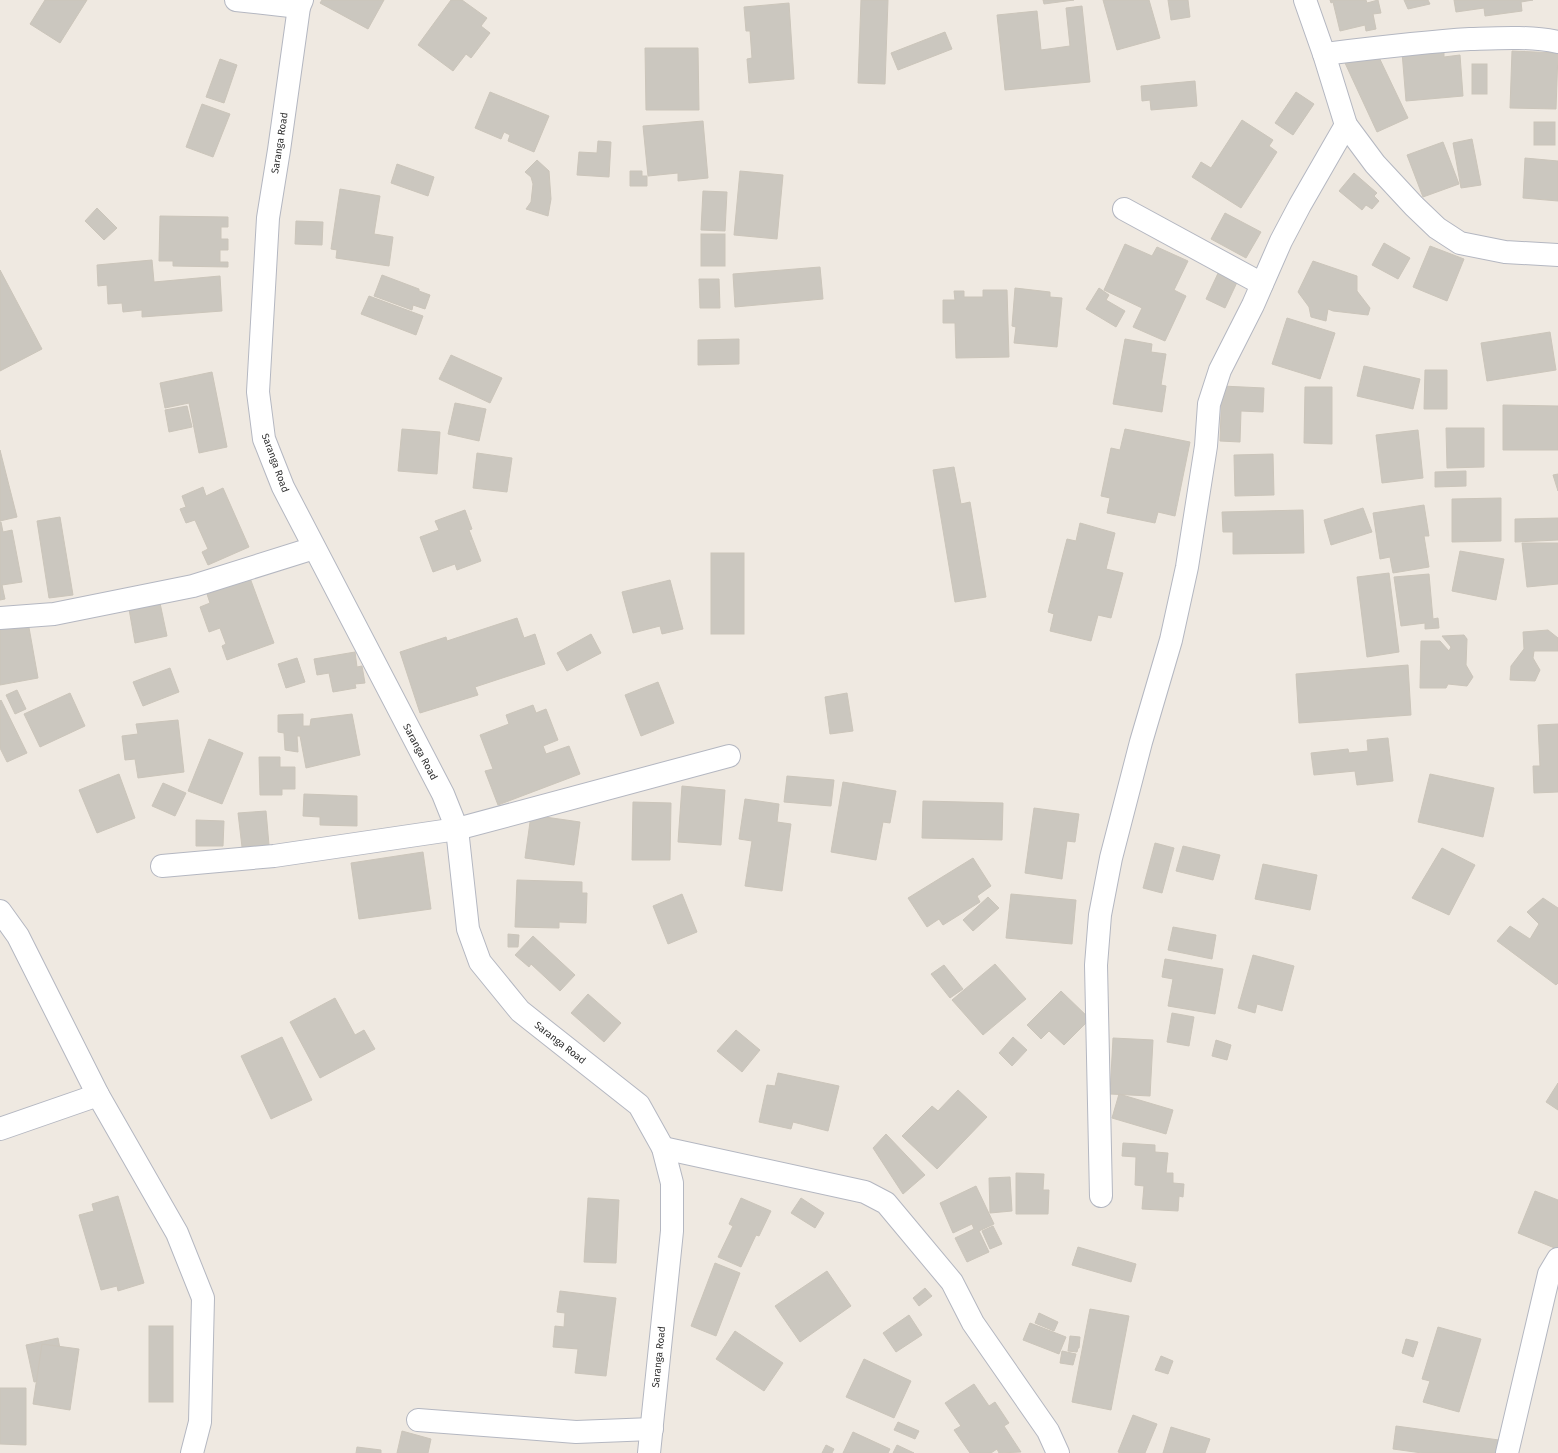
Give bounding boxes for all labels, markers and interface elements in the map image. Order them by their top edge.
street label: Saranga Road [269,111,291,174]
street label: Saranga Road [259,432,291,494]
street label: Saranga Road [400,722,440,782]
street label: Saranga Road [532,1019,588,1067]
street label: Saranga Road [650,1326,668,1388]

